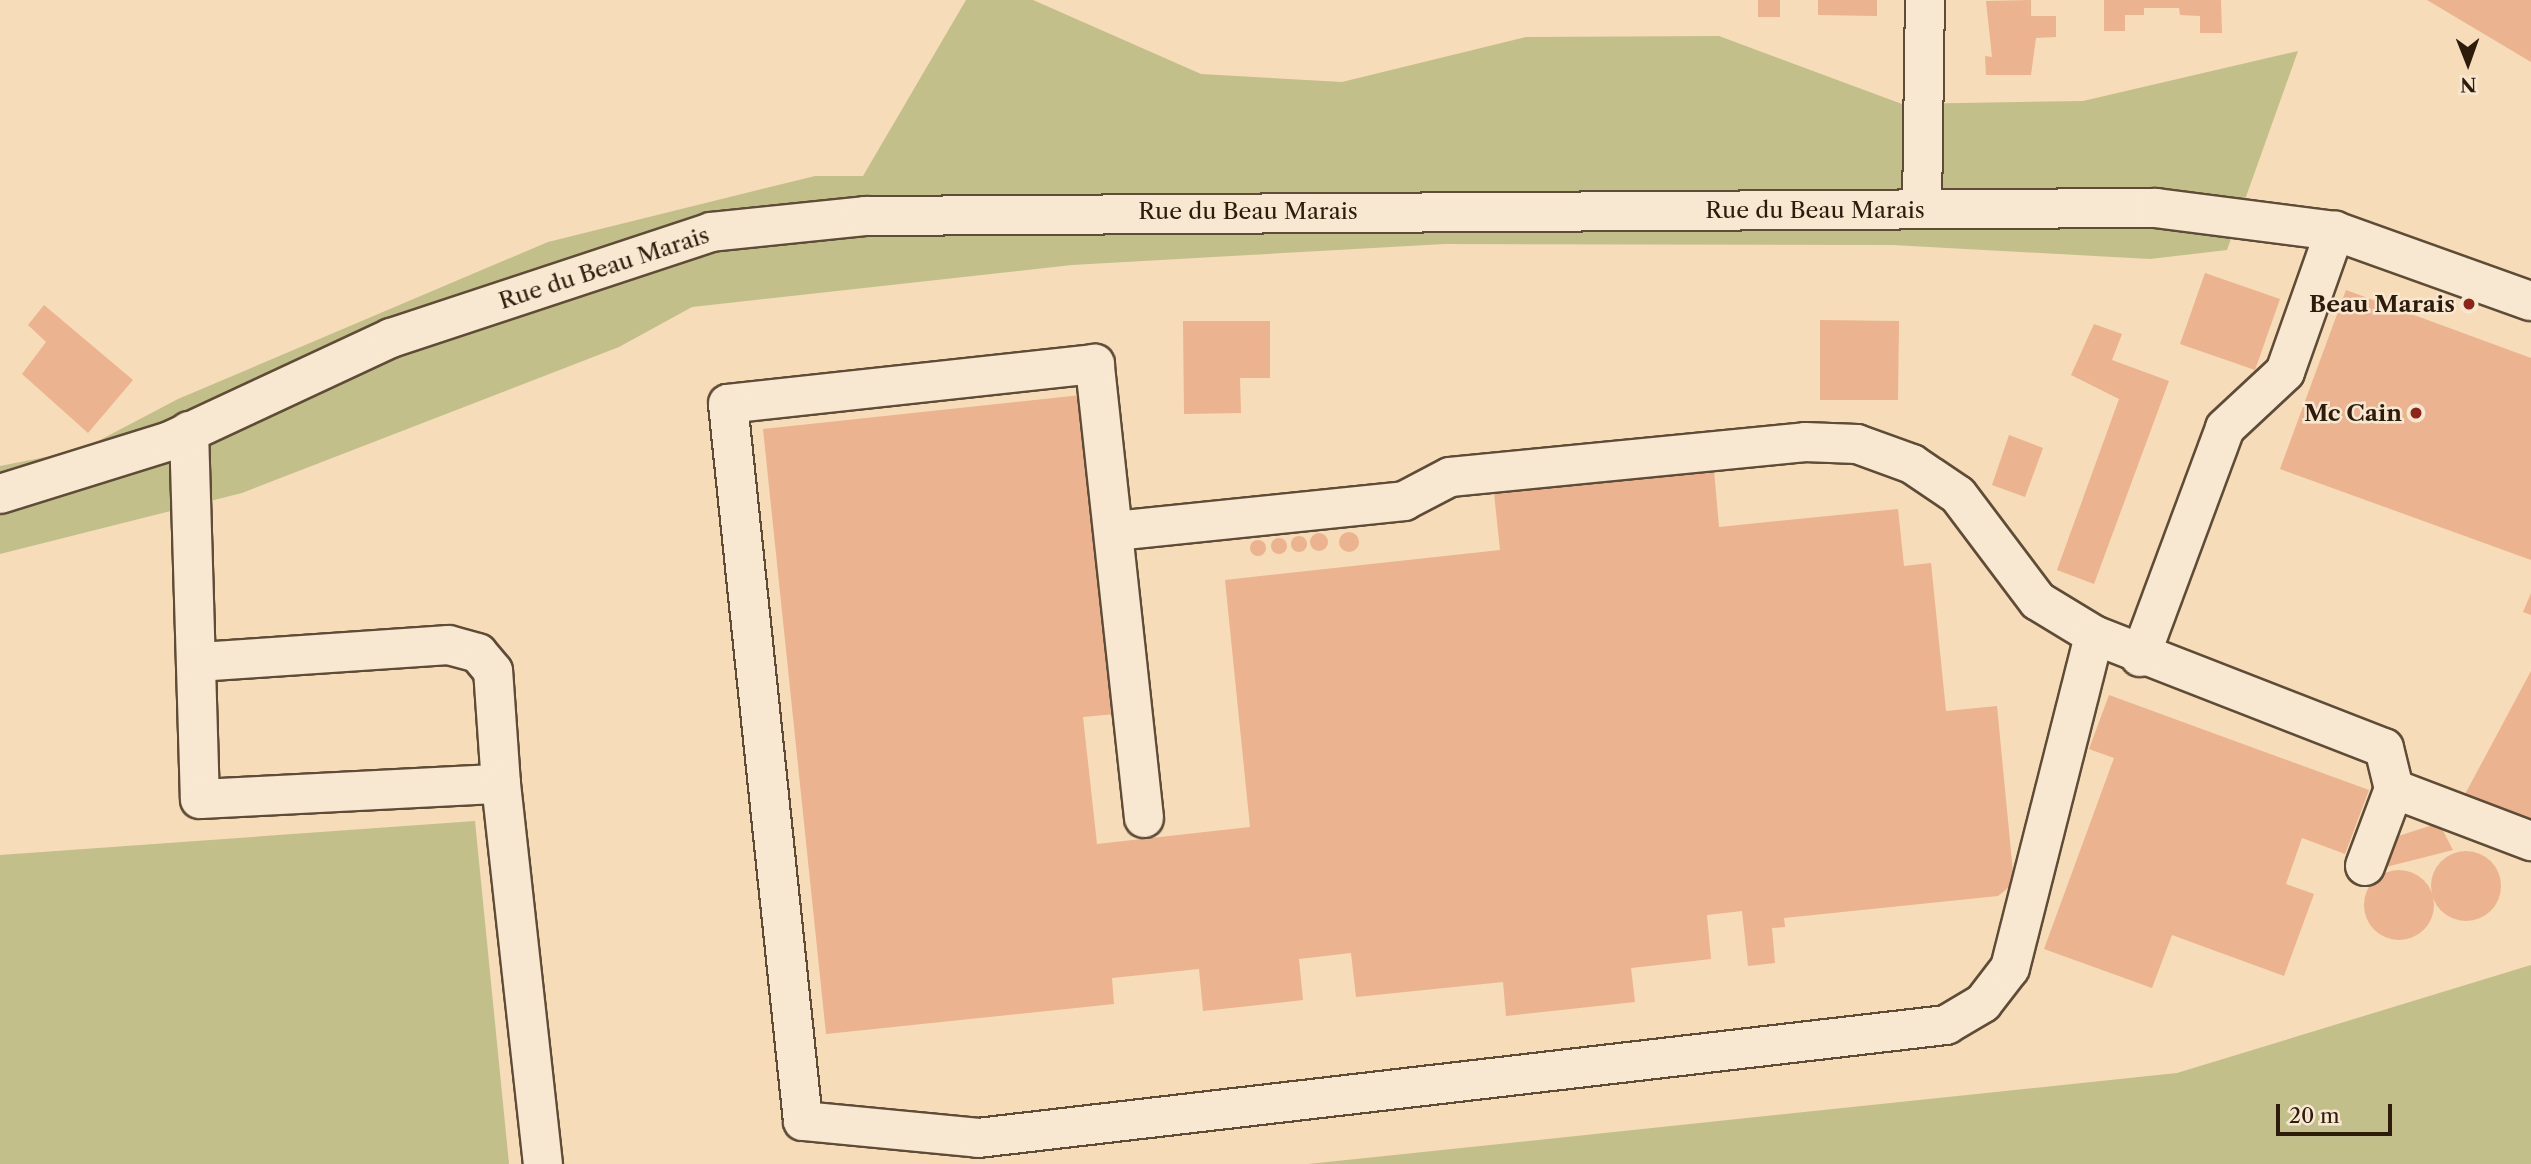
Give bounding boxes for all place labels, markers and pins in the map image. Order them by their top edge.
place label: Beau Marais [2309,290,2455,318]
marker: Beau Marais [2461,296,2477,312]
place label: Mc Cain [2304,399,2402,427]
marker: Mc Cain [2408,405,2424,421]

